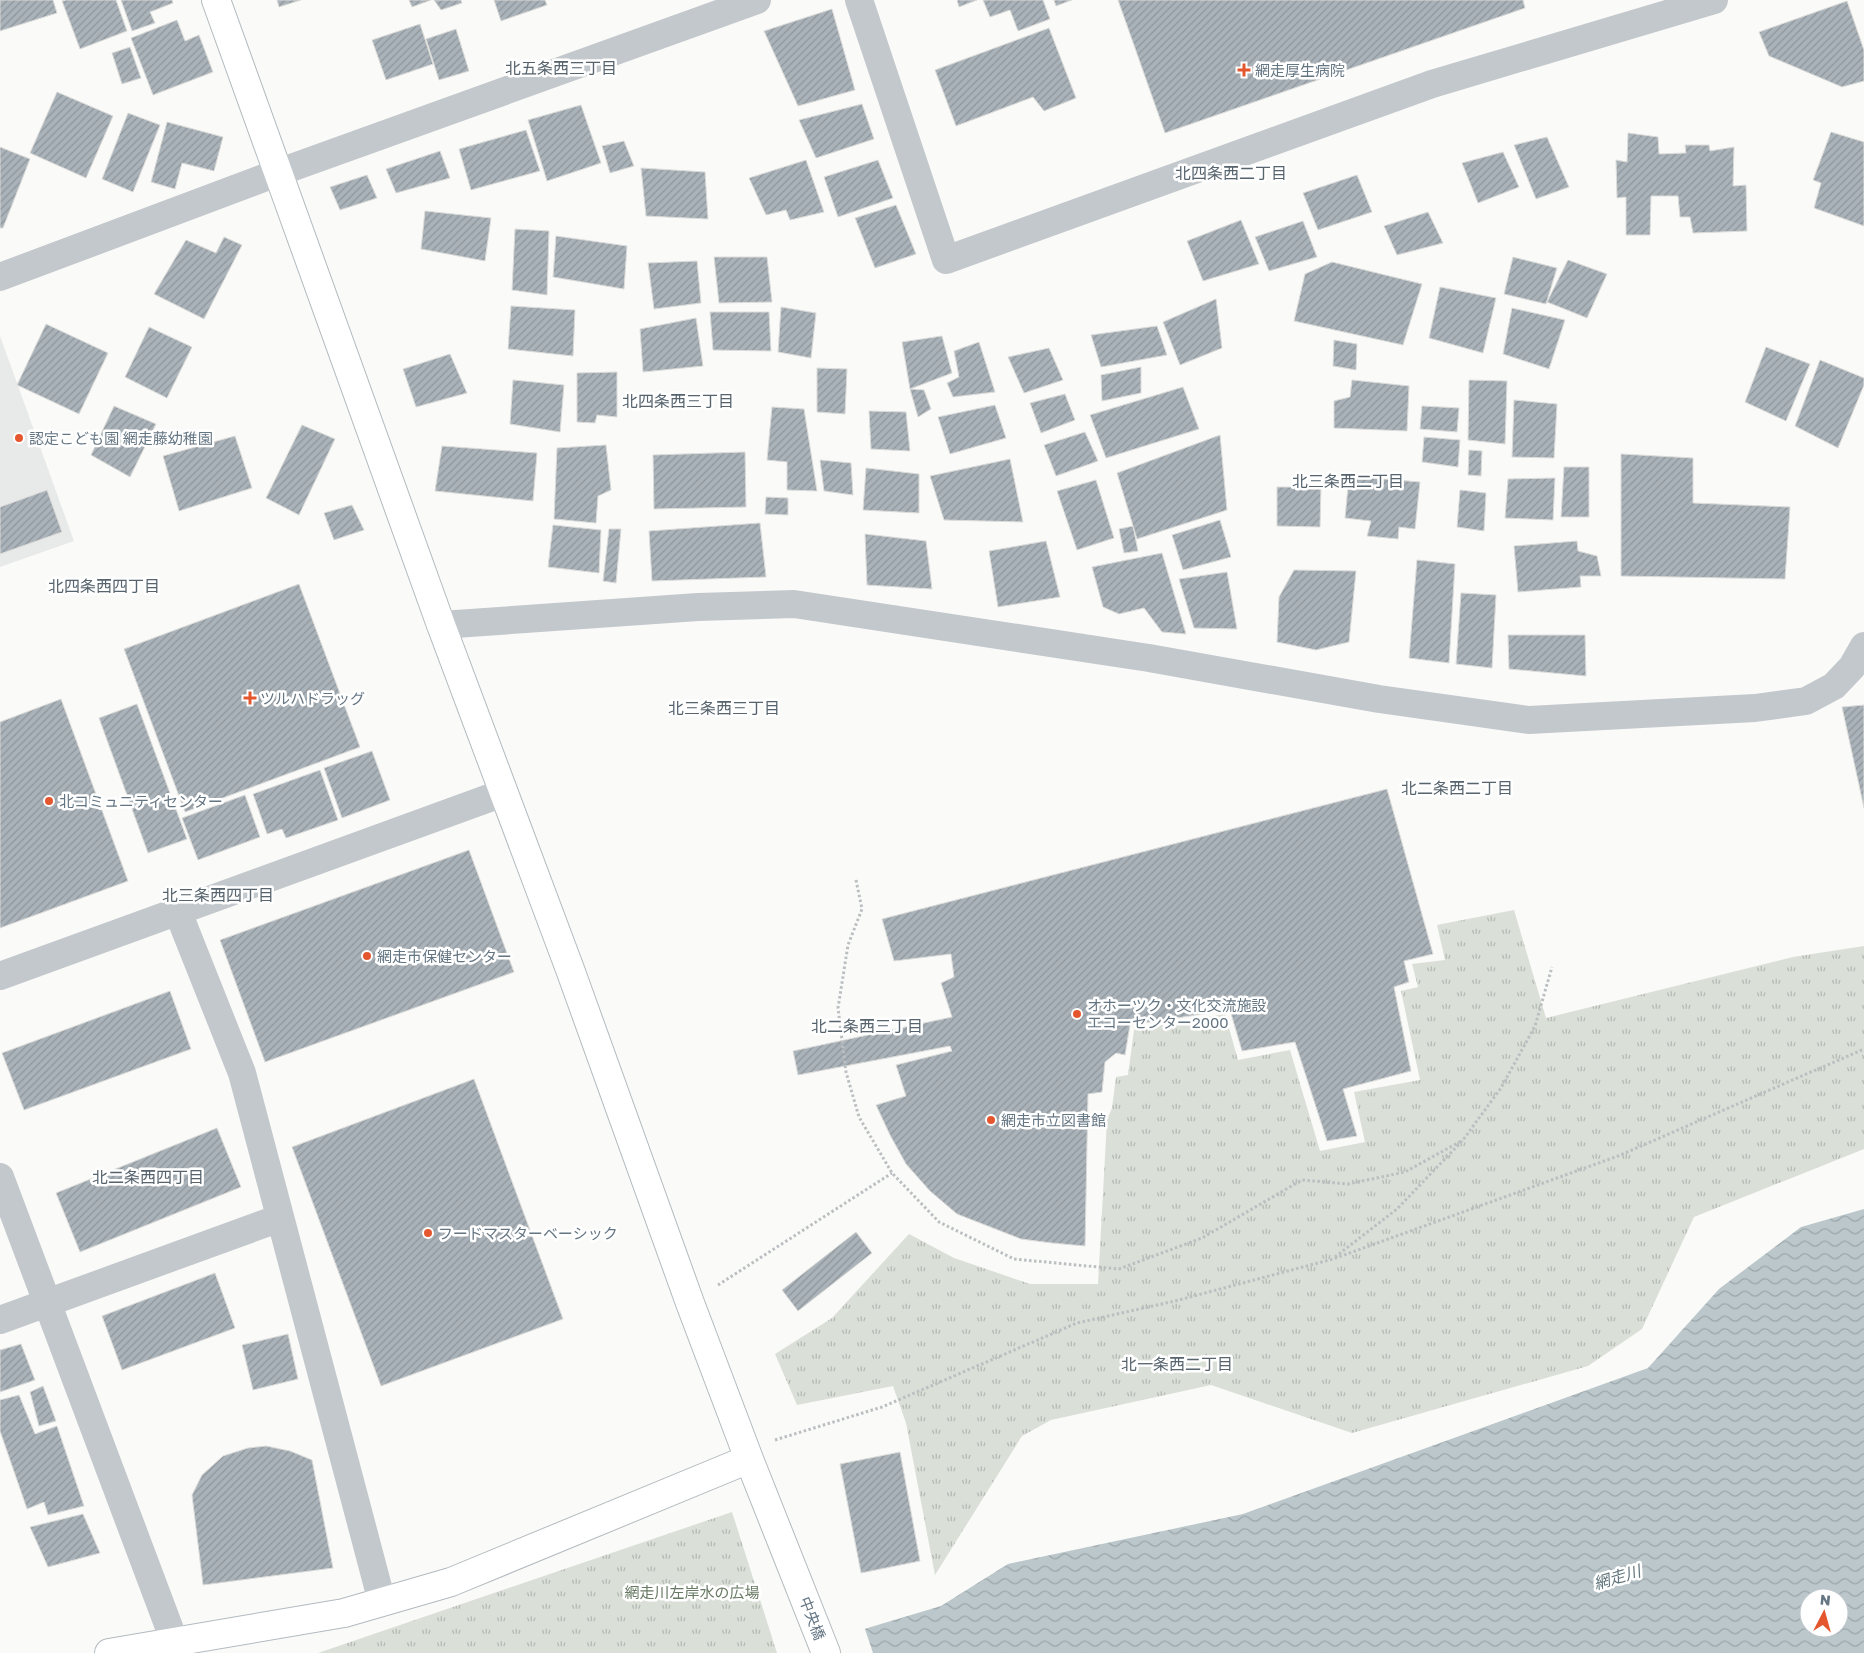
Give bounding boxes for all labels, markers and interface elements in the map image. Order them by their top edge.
district label: 北五条西三丁目 [505,58,617,78]
place label: 網走厚生病院 [1255,61,1345,79]
marker: 網走厚生病院 [1237,63,1251,77]
district label: 北四条西二丁目 [1175,163,1287,183]
district label: 北四条西三丁目 [622,391,734,411]
place label: 認定こども園 網走藤幼稚園 [29,429,213,447]
marker: 認定こども園 網走藤幼稚園 [13,432,25,444]
district label: 北三条西二丁目 [1292,471,1404,491]
district label: 北四条西四丁目 [48,576,160,596]
place label: ツルハドラッグ [260,689,365,707]
marker: ツルハドラッグ [244,692,256,704]
district label: 北三条西三丁目 [668,698,780,718]
district label: 北二条西二丁目 [1401,778,1513,798]
place label: 北コミュニティセンター [59,792,223,810]
marker: 北コミュニティセンター [43,795,55,807]
district label: 北三条西四丁目 [162,885,274,905]
place label: 網走市保健センター [377,947,512,965]
marker: 網走市保健センター [361,950,373,962]
place label: オホーツク・文化交流施設 エコーセンター2000 [1087,996,1266,1031]
marker: オホーツク・文化交流施設 エコーセンター2000 [1071,1008,1083,1020]
district label: 北二条西三丁目 [811,1016,923,1036]
place label: 網走市立図書館 [1001,1111,1106,1129]
marker: 網走市立図書館 [985,1114,997,1126]
district label: 北二条西四丁目 [92,1167,204,1187]
place label: フードマスターベーシック [438,1224,618,1242]
marker: フードマスターベーシック [422,1227,434,1239]
district label: 北一条西二丁目 [1121,1354,1233,1374]
water label: 網走川 [1591,1560,1645,1594]
park label: 網走川左岸水の広場 [624,1583,760,1601]
north arrow [1799,1588,1849,1638]
text: N [1819,1591,1832,1609]
street label: 中央橋 [797,1594,829,1642]

